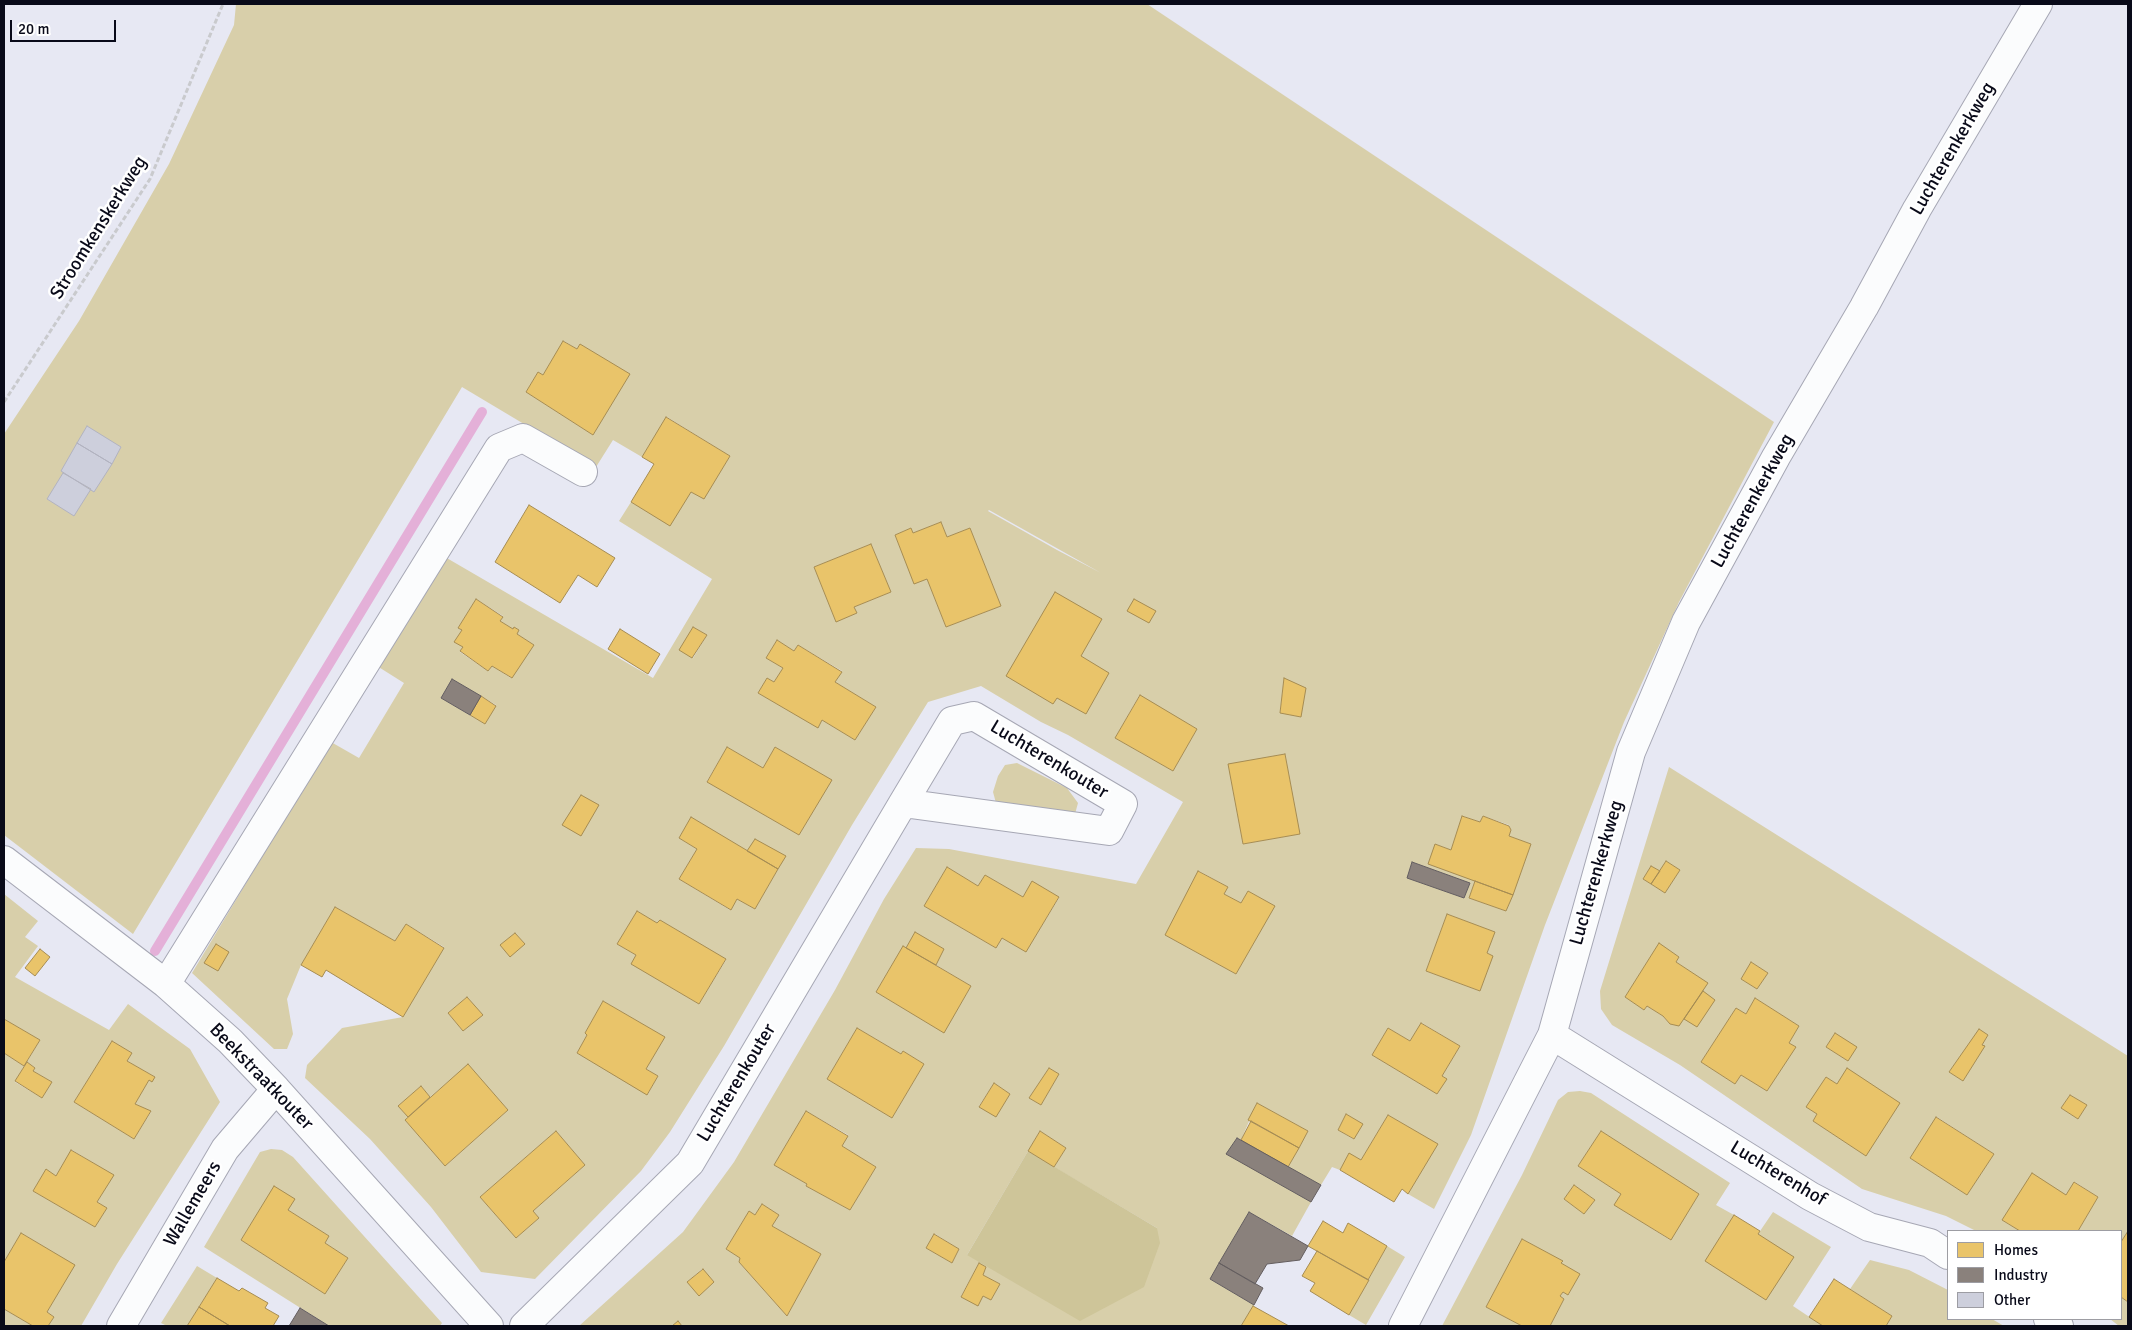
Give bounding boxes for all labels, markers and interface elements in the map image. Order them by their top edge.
scale bar [12,10,119,42]
text: 20 m [18,20,49,38]
street label: Luchterenkerkweg [1906,78,2000,220]
street label: Stroomkenskerkweg [46,152,152,304]
street label: Luchterenkerkweg [1707,430,1799,572]
street label: Luchterenkouter [986,716,1112,804]
street label: Luchterenkerkweg [1565,798,1629,948]
street label: Beekstraatkouter [204,1019,318,1135]
street label: Luchterenkouter [693,1020,781,1146]
street label: Luchterenhof [1726,1136,1830,1212]
street label: Wallemeers [159,1157,227,1251]
legend [1947,1230,2122,1320]
text: Homes [1994,1241,2038,1259]
text: Industry [1994,1266,2047,1284]
text: Other [1994,1291,2030,1309]

